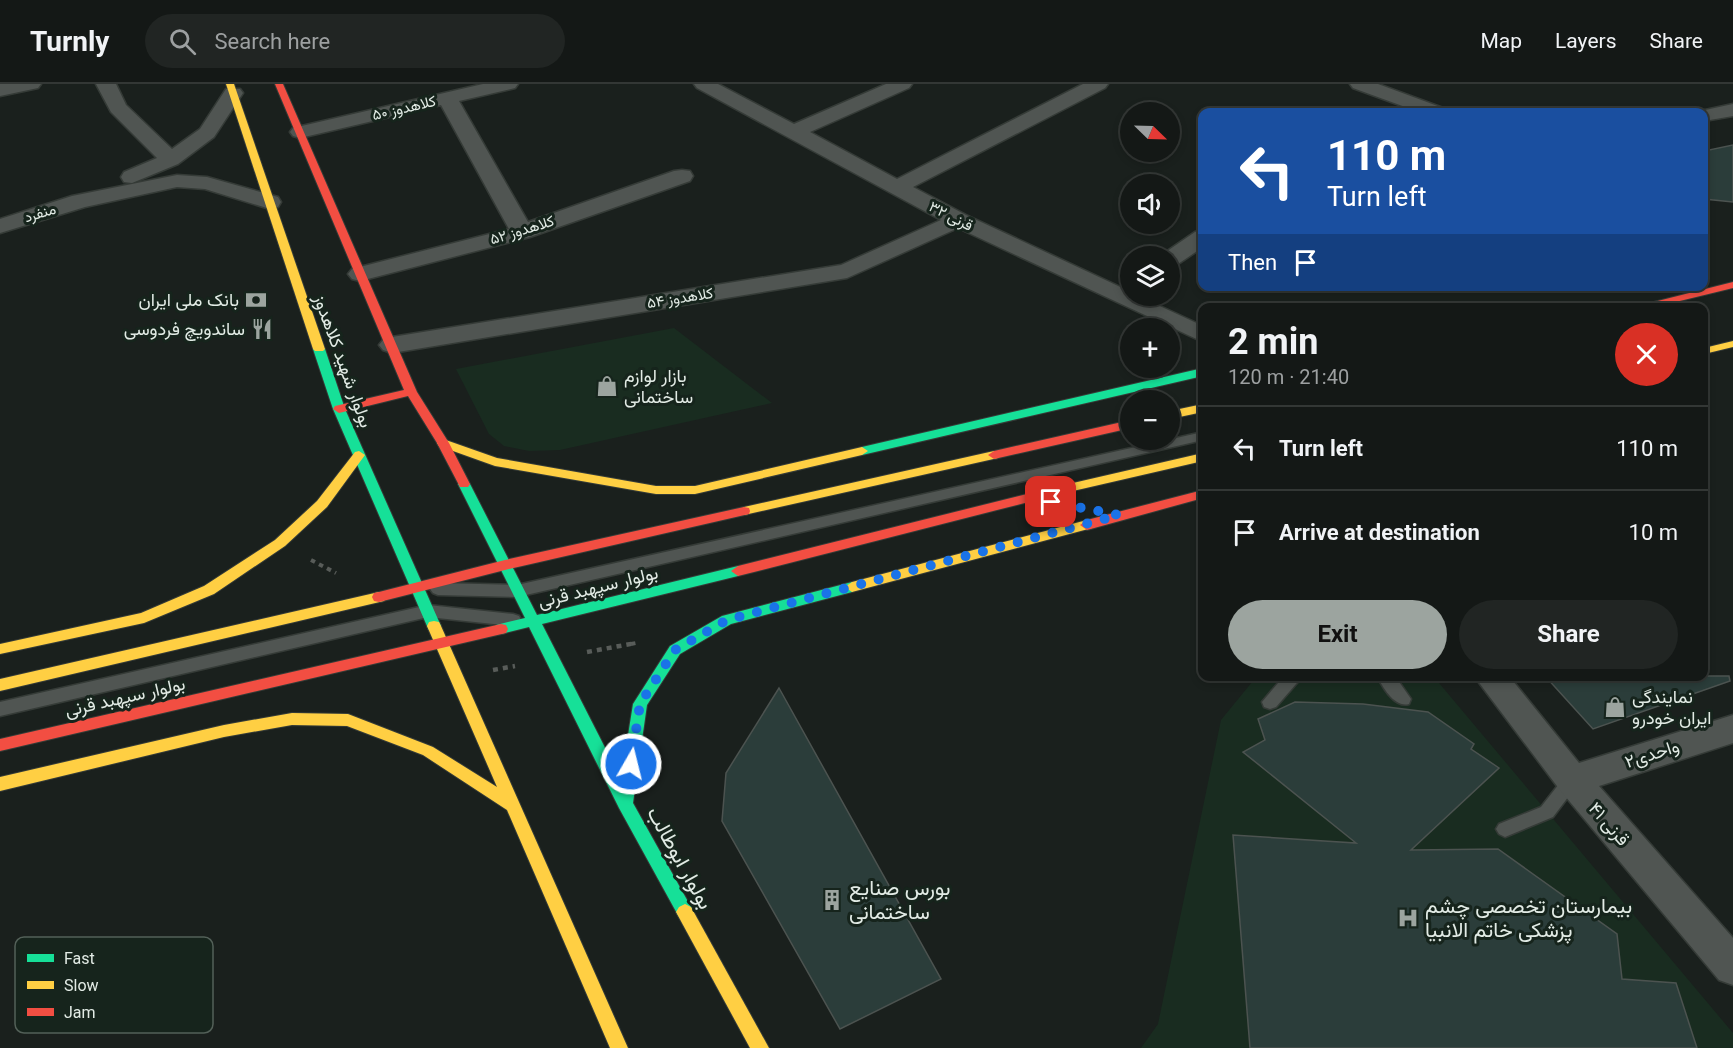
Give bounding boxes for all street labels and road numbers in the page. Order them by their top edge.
street label: کلاهدوز ۵۰ [370,92,438,124]
street label: قرنی ۳۲ [925,197,976,236]
street label: منفرد [22,200,58,226]
street label: کلاهدوز ۵۲ [488,212,557,248]
street label: کلاهدوز ۵۴ [645,284,715,312]
street label: بولوار شهید کلاهدوز [308,290,377,431]
street label: بولوار سپهبد قرنی [536,561,661,614]
street label: بولوار سپهبد قرنی [63,672,188,723]
street label: واحدی۲ [1622,735,1682,773]
street label: قرنی ۴۱ [1584,798,1634,850]
street label: بولوار ابوطالب [641,803,718,914]

